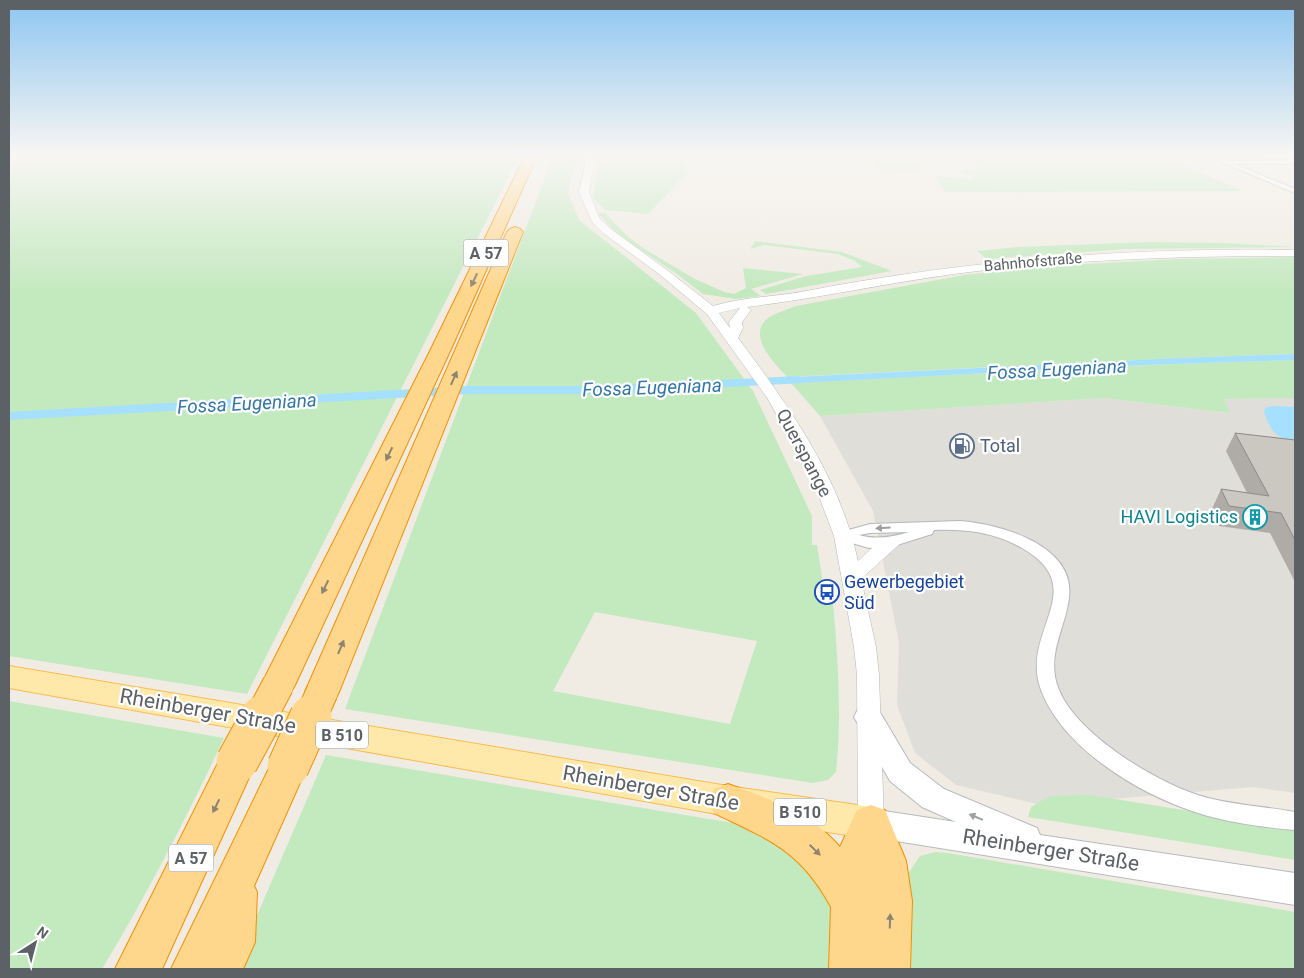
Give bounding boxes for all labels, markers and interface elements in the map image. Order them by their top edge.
road number: A 57 [464,240,508,266]
street label: Bahnhofstraße [983,249,1083,275]
one-way arrow [469,273,477,287]
water label: Fossa Eugeniana [987,354,1127,385]
one-way arrow [450,371,458,385]
water label: Fossa Eugeniana [582,374,722,401]
water label: Fossa Eugeniana [177,388,317,419]
street label: Querspange [772,405,836,500]
fuel station icon: Total [949,433,975,459]
place label: Total [980,435,1020,456]
one-way arrow [385,446,394,461]
building icon: HAVI Logistics [1242,504,1268,530]
place label: HAVI Logistics [1120,506,1238,527]
one-way arrow [875,525,891,533]
place label: Gewerbegebiet Süd [844,571,964,613]
bus stop icon: Gewerbegebiet Süd [814,579,840,605]
one-way arrow [321,580,329,594]
one-way arrow [337,640,345,654]
street label: Rheinberger Straße [118,684,298,738]
road number: B 510 [316,722,368,748]
street label: Rheinberger Straße [561,761,741,815]
one-way arrow [212,799,220,813]
road number: B 510 [774,799,826,826]
one-way arrow [968,813,983,821]
street label: Rheinberger Straße [961,824,1141,876]
road number: A 57 [168,844,214,871]
one-way arrow [809,844,821,856]
one-way arrow [886,912,894,928]
north arrow [10,918,60,968]
text: N [34,923,51,942]

